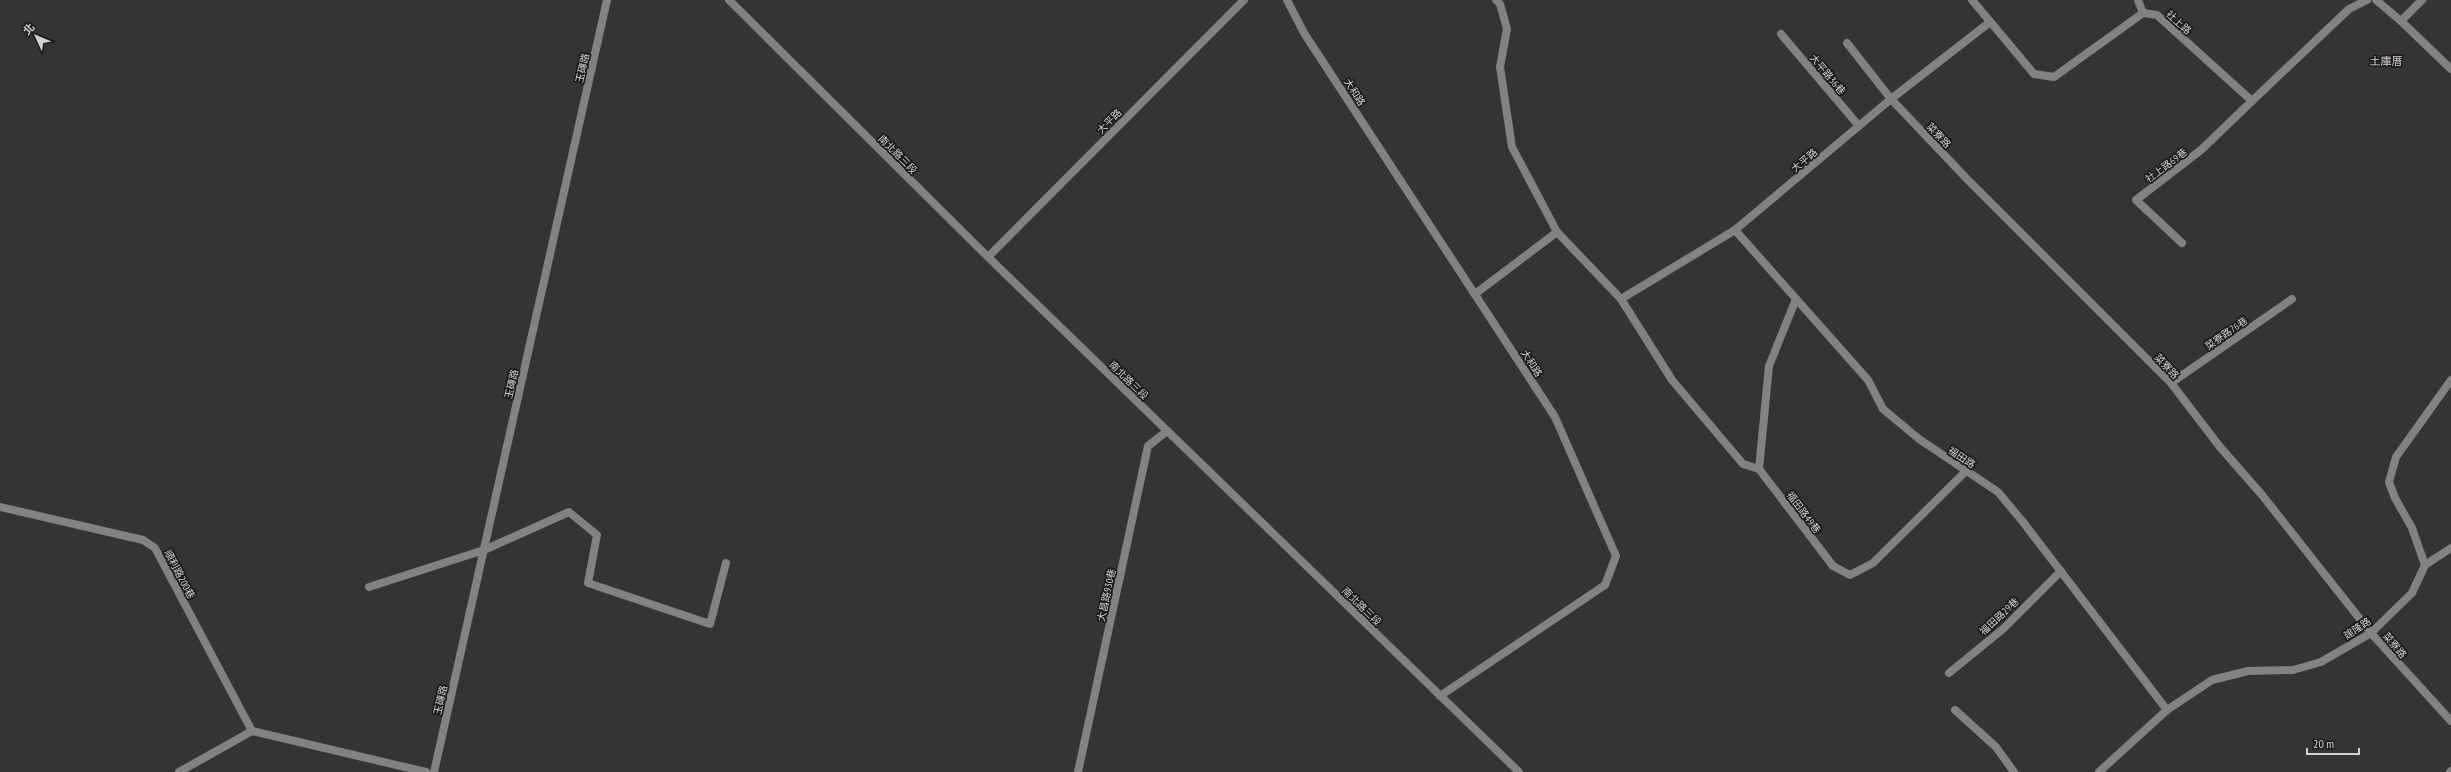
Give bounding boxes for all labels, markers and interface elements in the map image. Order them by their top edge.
street label: 社上路 [2163,8,2194,37]
north arrow [16,16,56,56]
text: 北 [20,20,38,38]
street label: 大平路36巷 [1807,51,1848,97]
street label: 玉磚路 [573,52,592,84]
district label: 土庫厝 [2370,54,2403,68]
street label: 大和路 [1341,76,1368,108]
street label: 大平路 [1094,106,1125,137]
street label: 菜寮路 [1924,120,1954,151]
street label: 南北路三段 [875,132,920,177]
street label: 社上路69巷 [2143,145,2190,185]
street label: 大平路 [1789,146,1820,175]
street label: 菜寮路76巷 [2202,314,2250,353]
street label: 大和路 [1518,347,1545,379]
street label: 菜寮路 [2152,351,2182,382]
street label: 南北路三段 [1106,358,1151,402]
street label: 玉磚路 [502,368,521,400]
street label: 福田路 [1946,444,1978,471]
street label: 福田路49巷 [1784,489,1824,536]
street label: 順利路200巷 [161,548,198,601]
street label: 大昌路930巷 [1095,568,1118,623]
street label: 南北路三段 [1339,584,1384,628]
street label: 福田路29巷 [1977,595,2022,638]
street label: 建隆路 [2341,615,2373,642]
street label: 菜寮路 [2380,630,2409,661]
street label: 玉磚路 [431,684,450,716]
scale bar [2307,730,2359,756]
text: 20 m [2313,736,2334,751]

